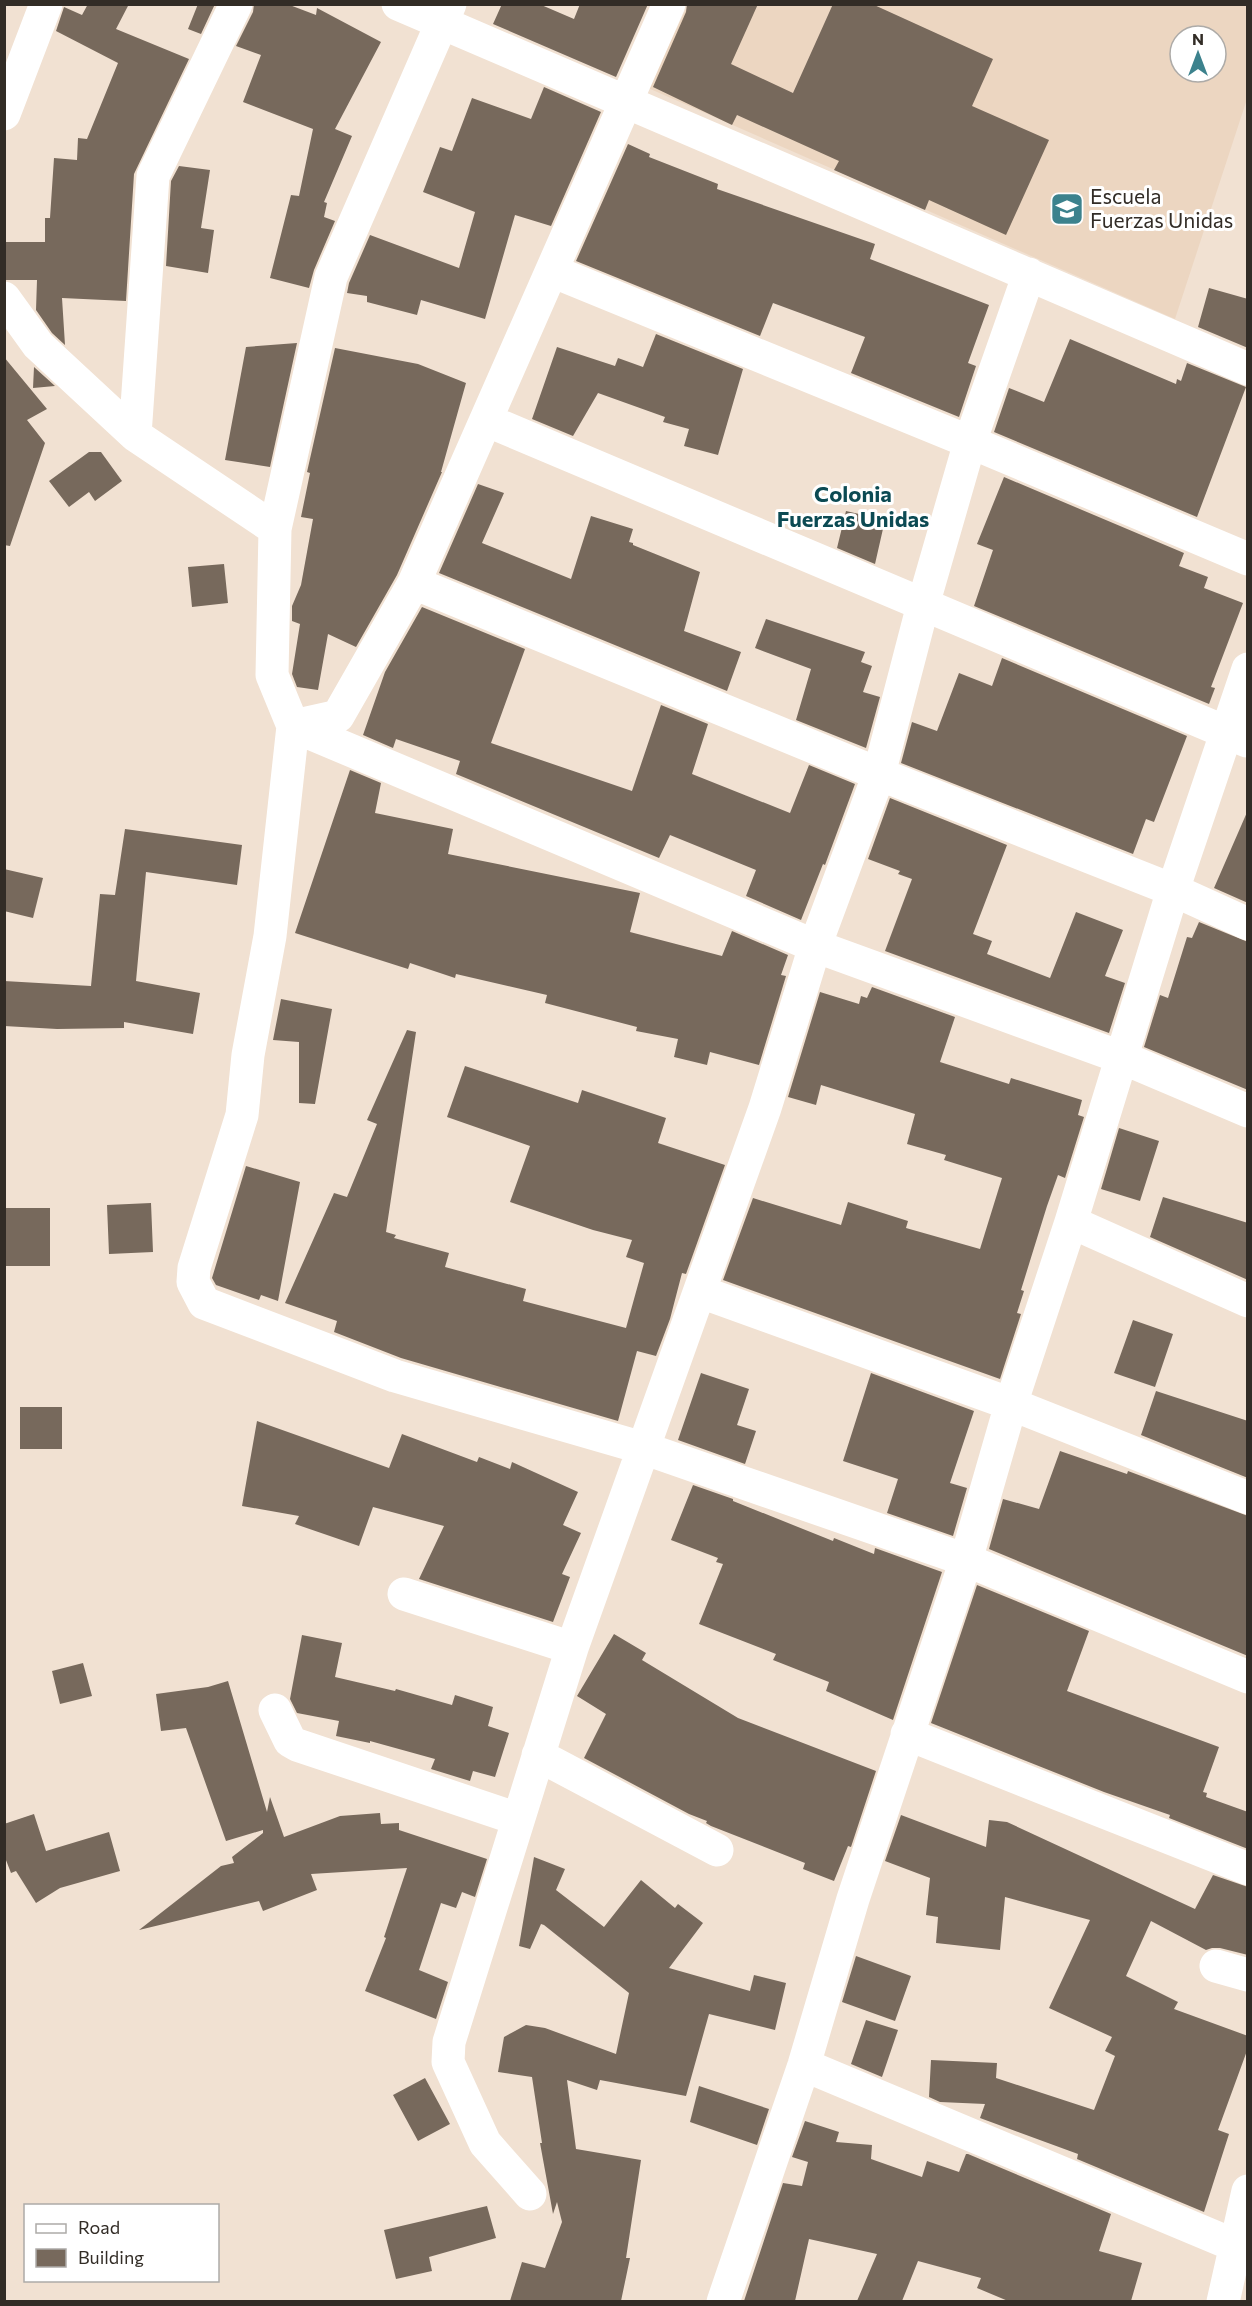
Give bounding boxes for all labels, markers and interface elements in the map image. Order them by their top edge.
north arrow [1168,24,1228,84]
text: N [1192,29,1204,48]
place label: Escuela Fuerzas Unidas [1090,183,1233,232]
school or university icon: Escuela Fuerzas Unidas [1049,191,1085,227]
district label: Colonia Fuerzas Unidas [777,480,929,532]
legend [24,2204,219,2282]
text: Road [78,2216,120,2238]
text: Building [78,2246,144,2268]

